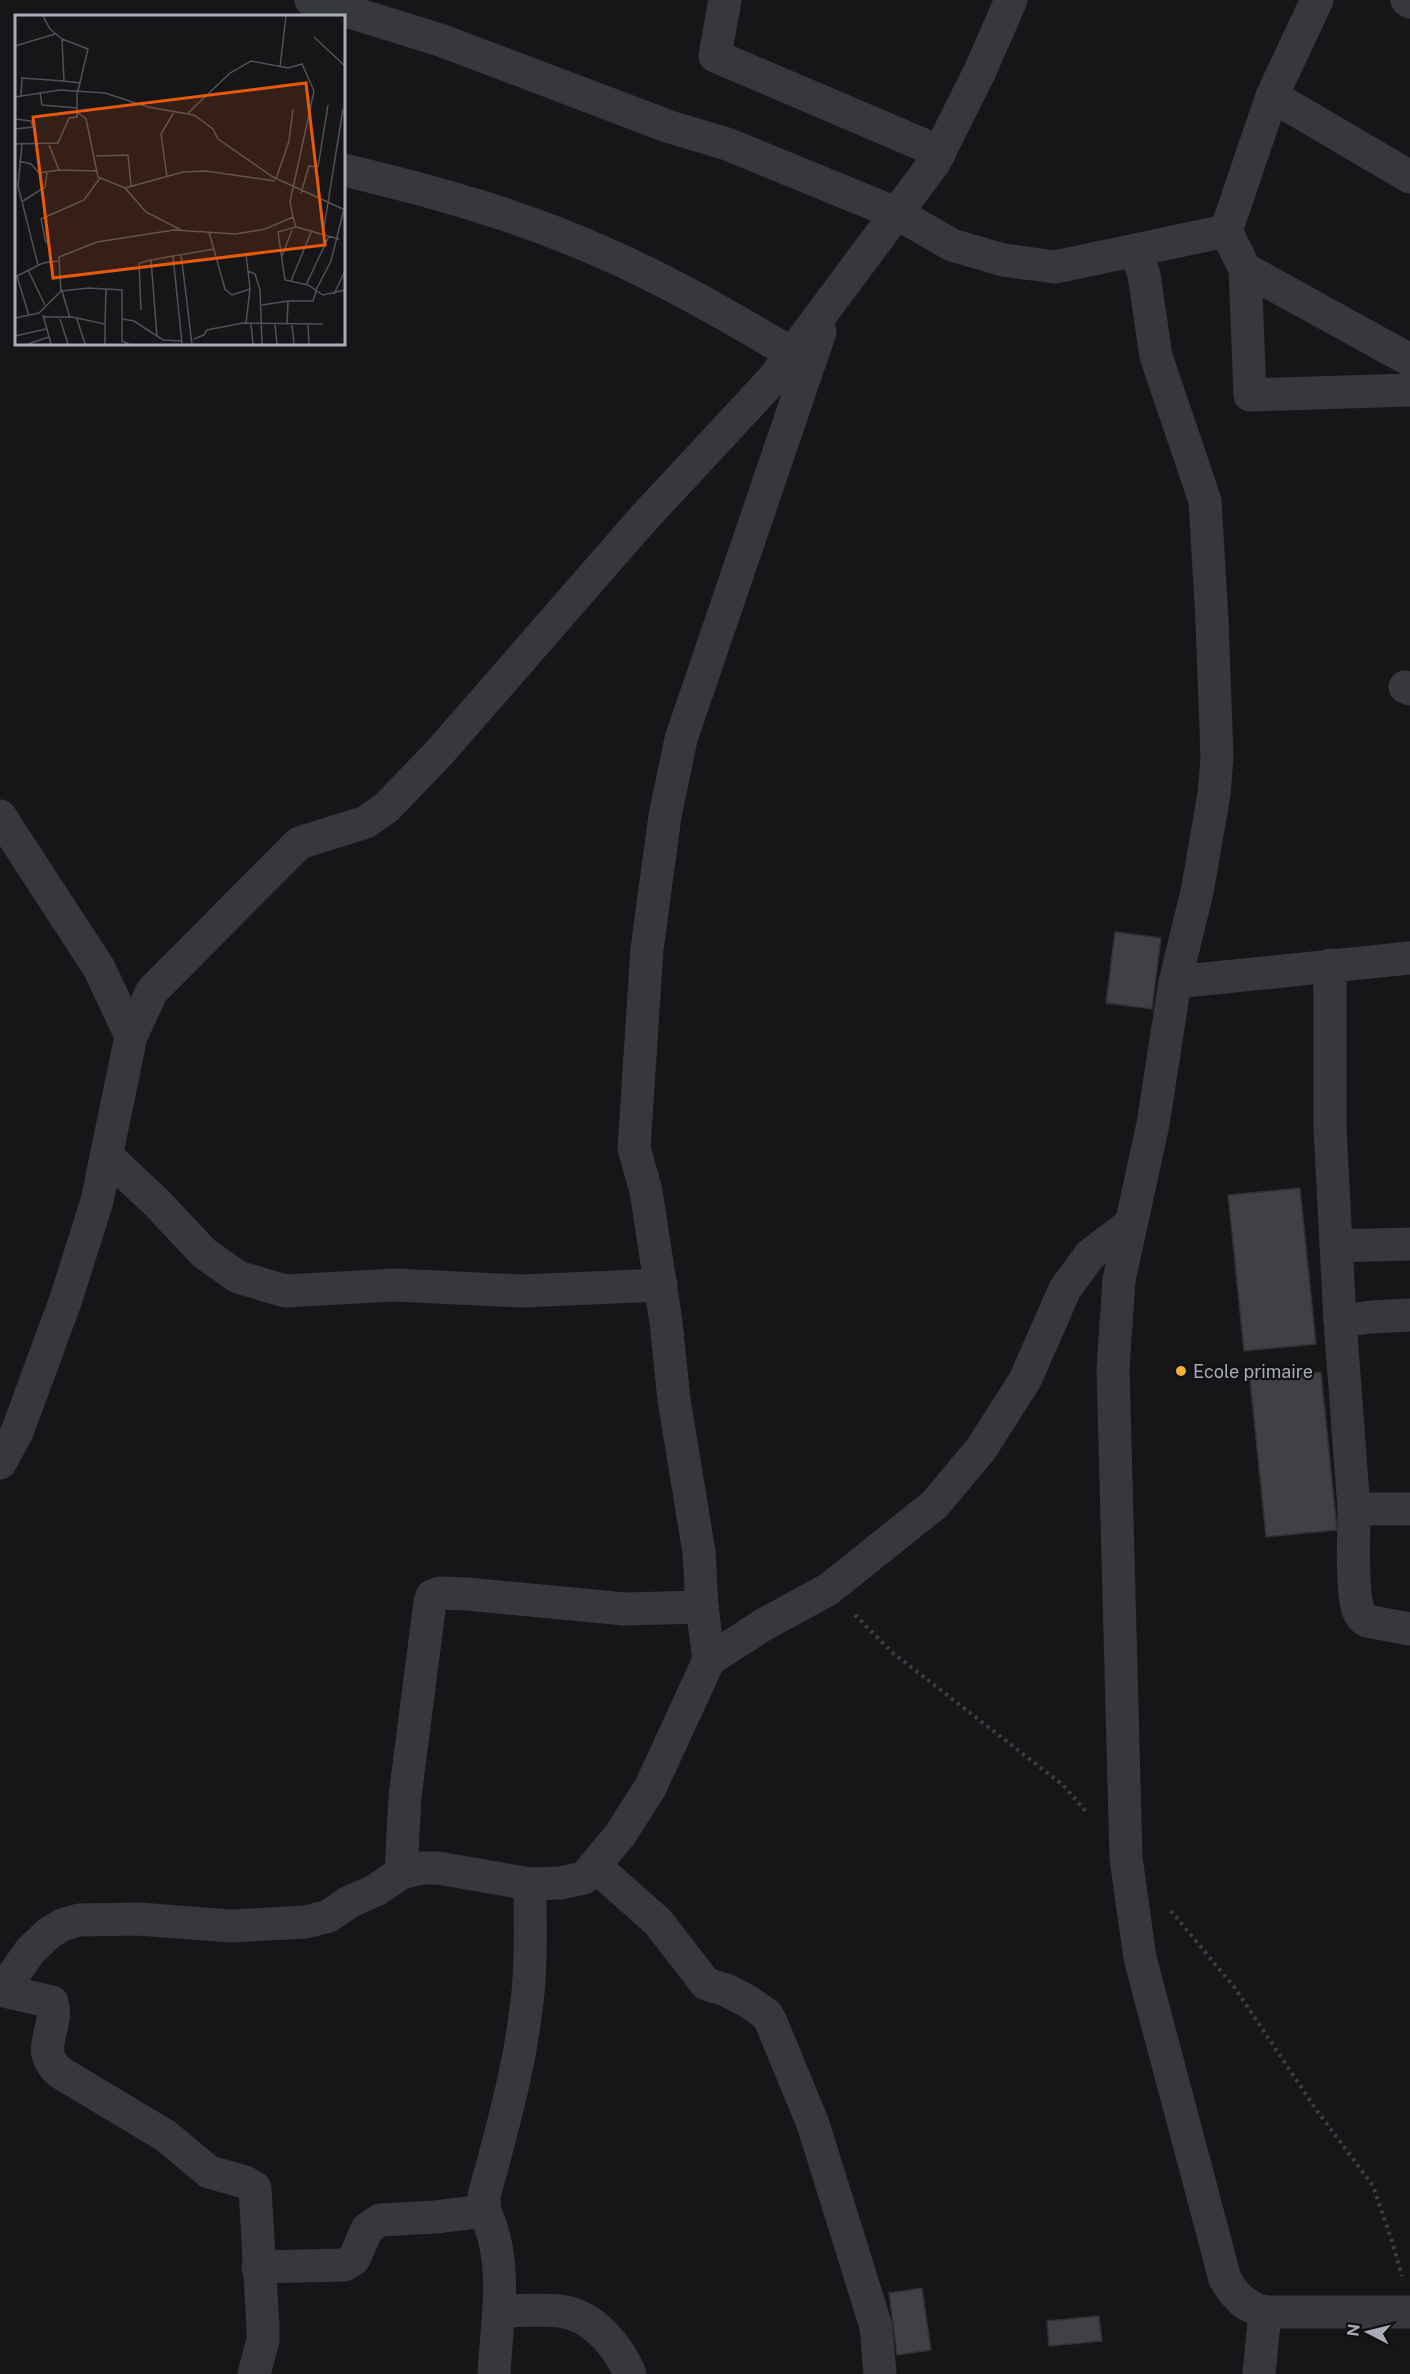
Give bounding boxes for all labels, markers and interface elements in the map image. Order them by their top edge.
inset map [15,15,345,345]
place label: Ecole primaire [1193,1361,1313,1382]
marker: Ecole primaire [1174,1364,1188,1378]
north arrow [1338,2302,1398,2362]
text: N [1343,2323,1364,2338]

